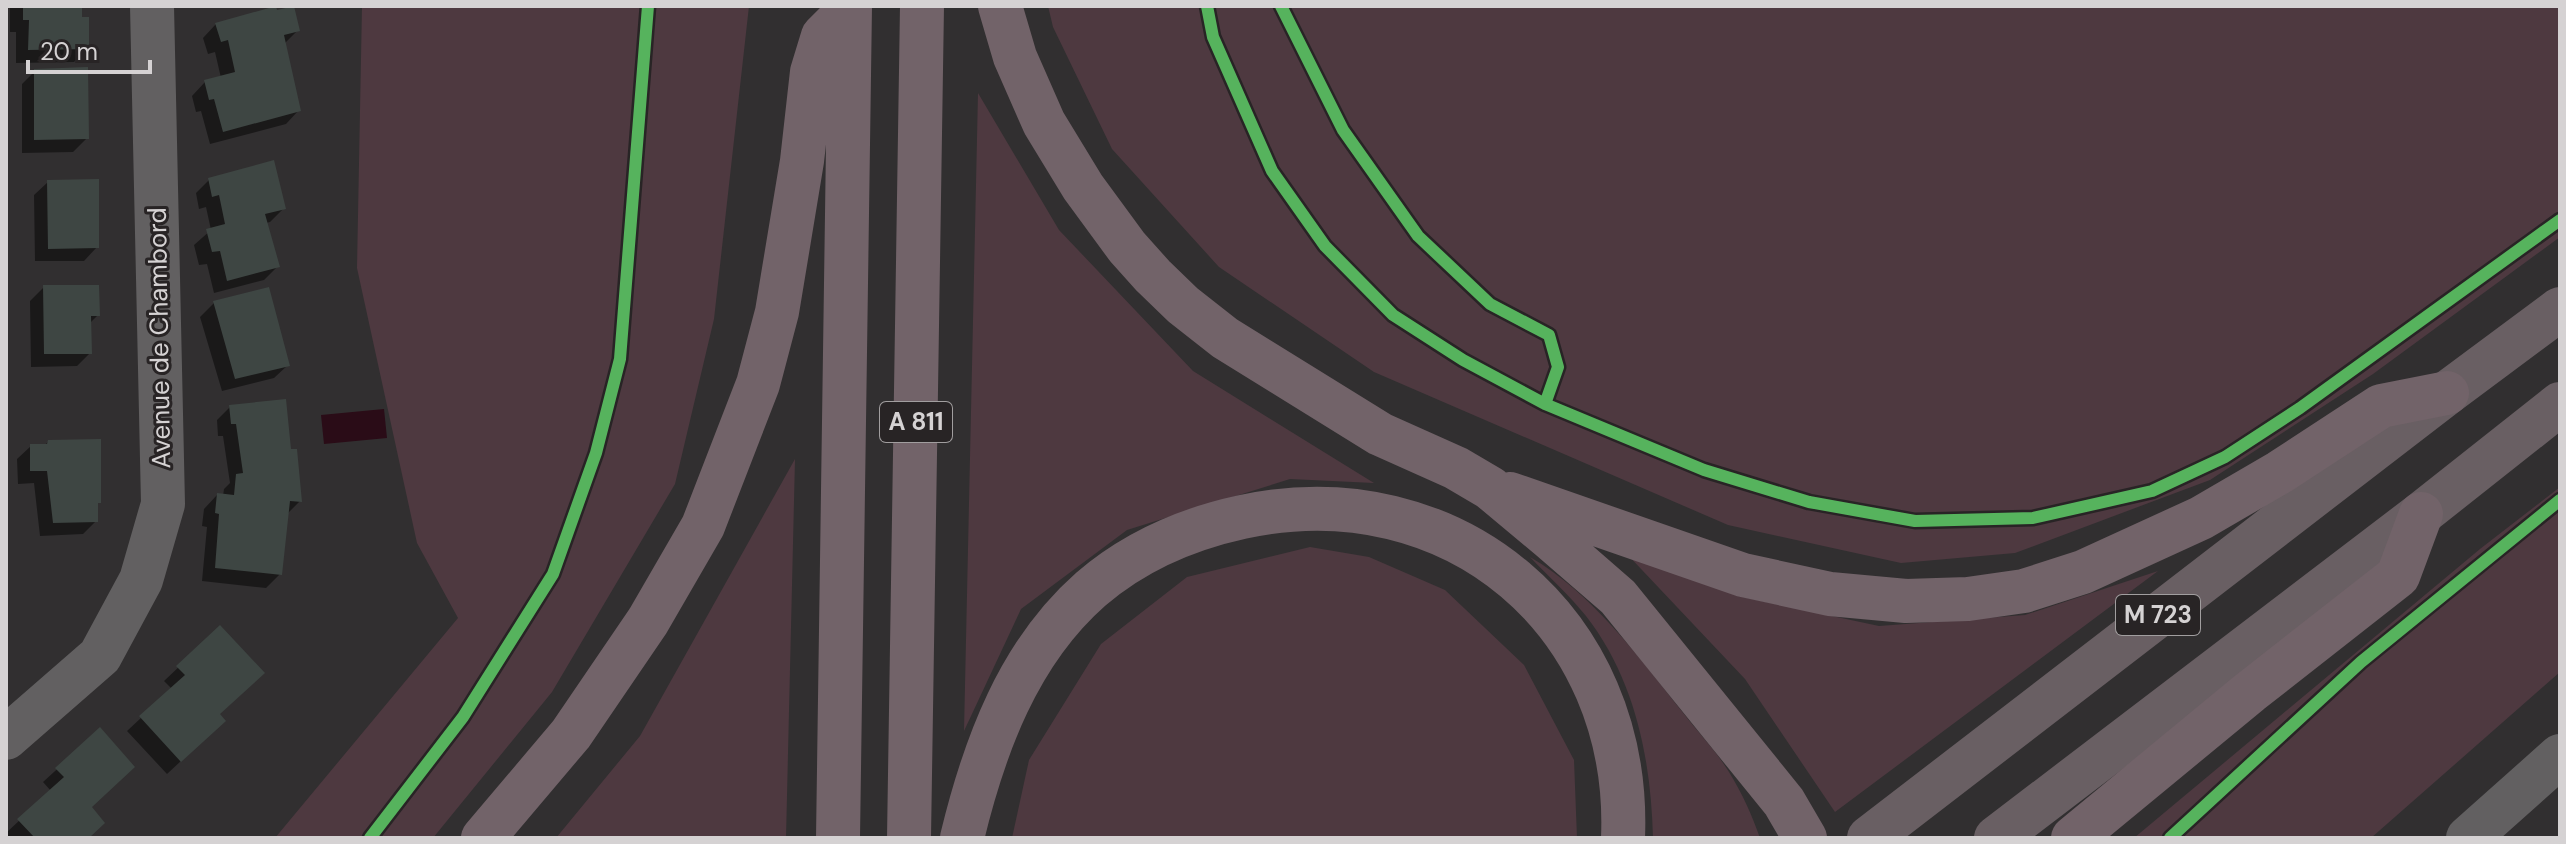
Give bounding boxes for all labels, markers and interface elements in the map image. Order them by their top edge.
scale bar [28,24,150,74]
text: 20 m [40,36,98,67]
street label: Avenue de Chambord [140,207,178,469]
road number: A 811 [880,402,952,442]
road number: M 723 [2116,595,2200,635]

